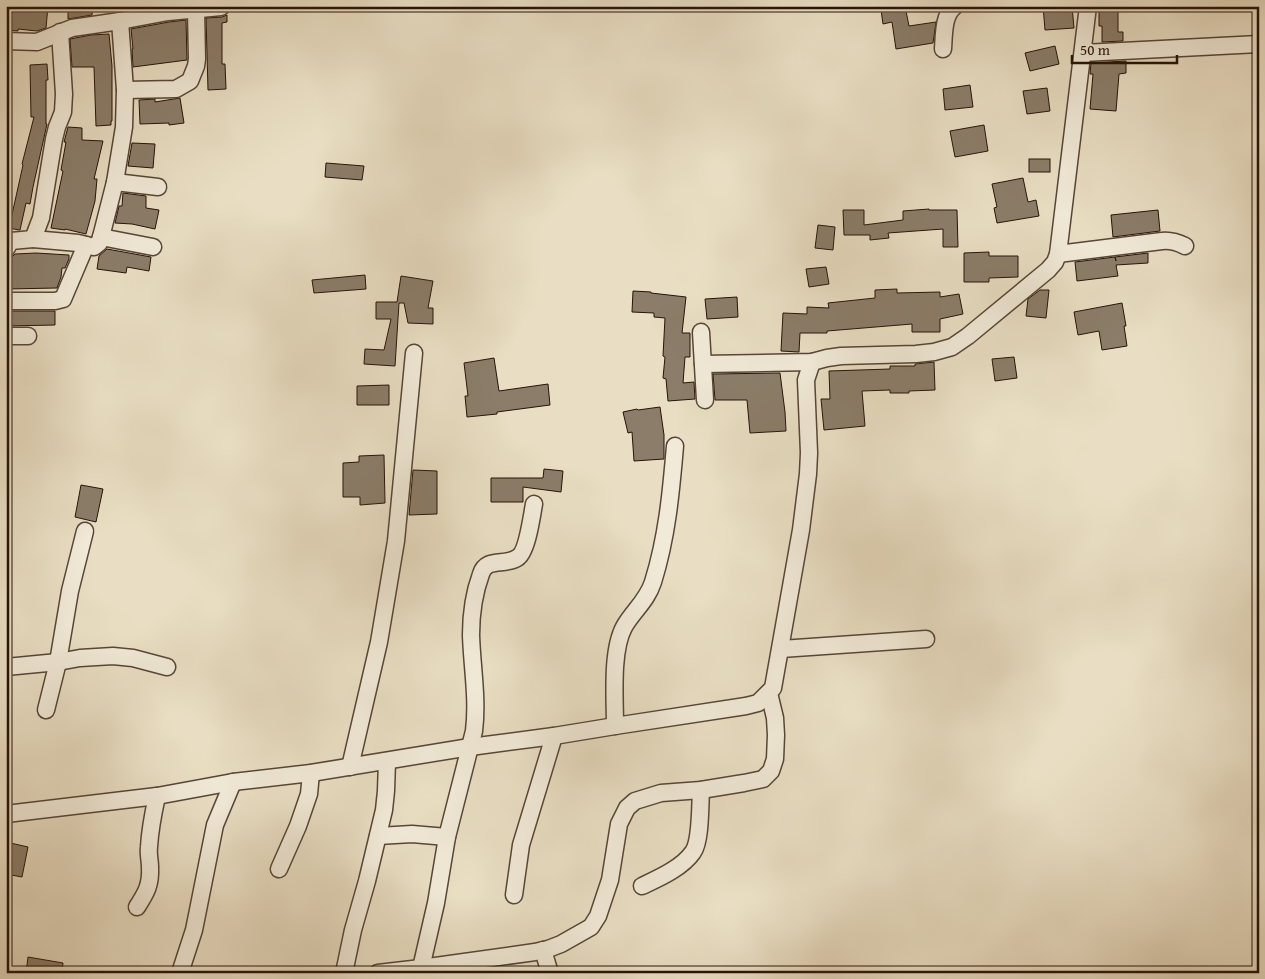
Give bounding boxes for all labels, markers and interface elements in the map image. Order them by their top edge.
scale bar [1072,32,1178,64]
text: 50 m [1080,39,1111,60]

